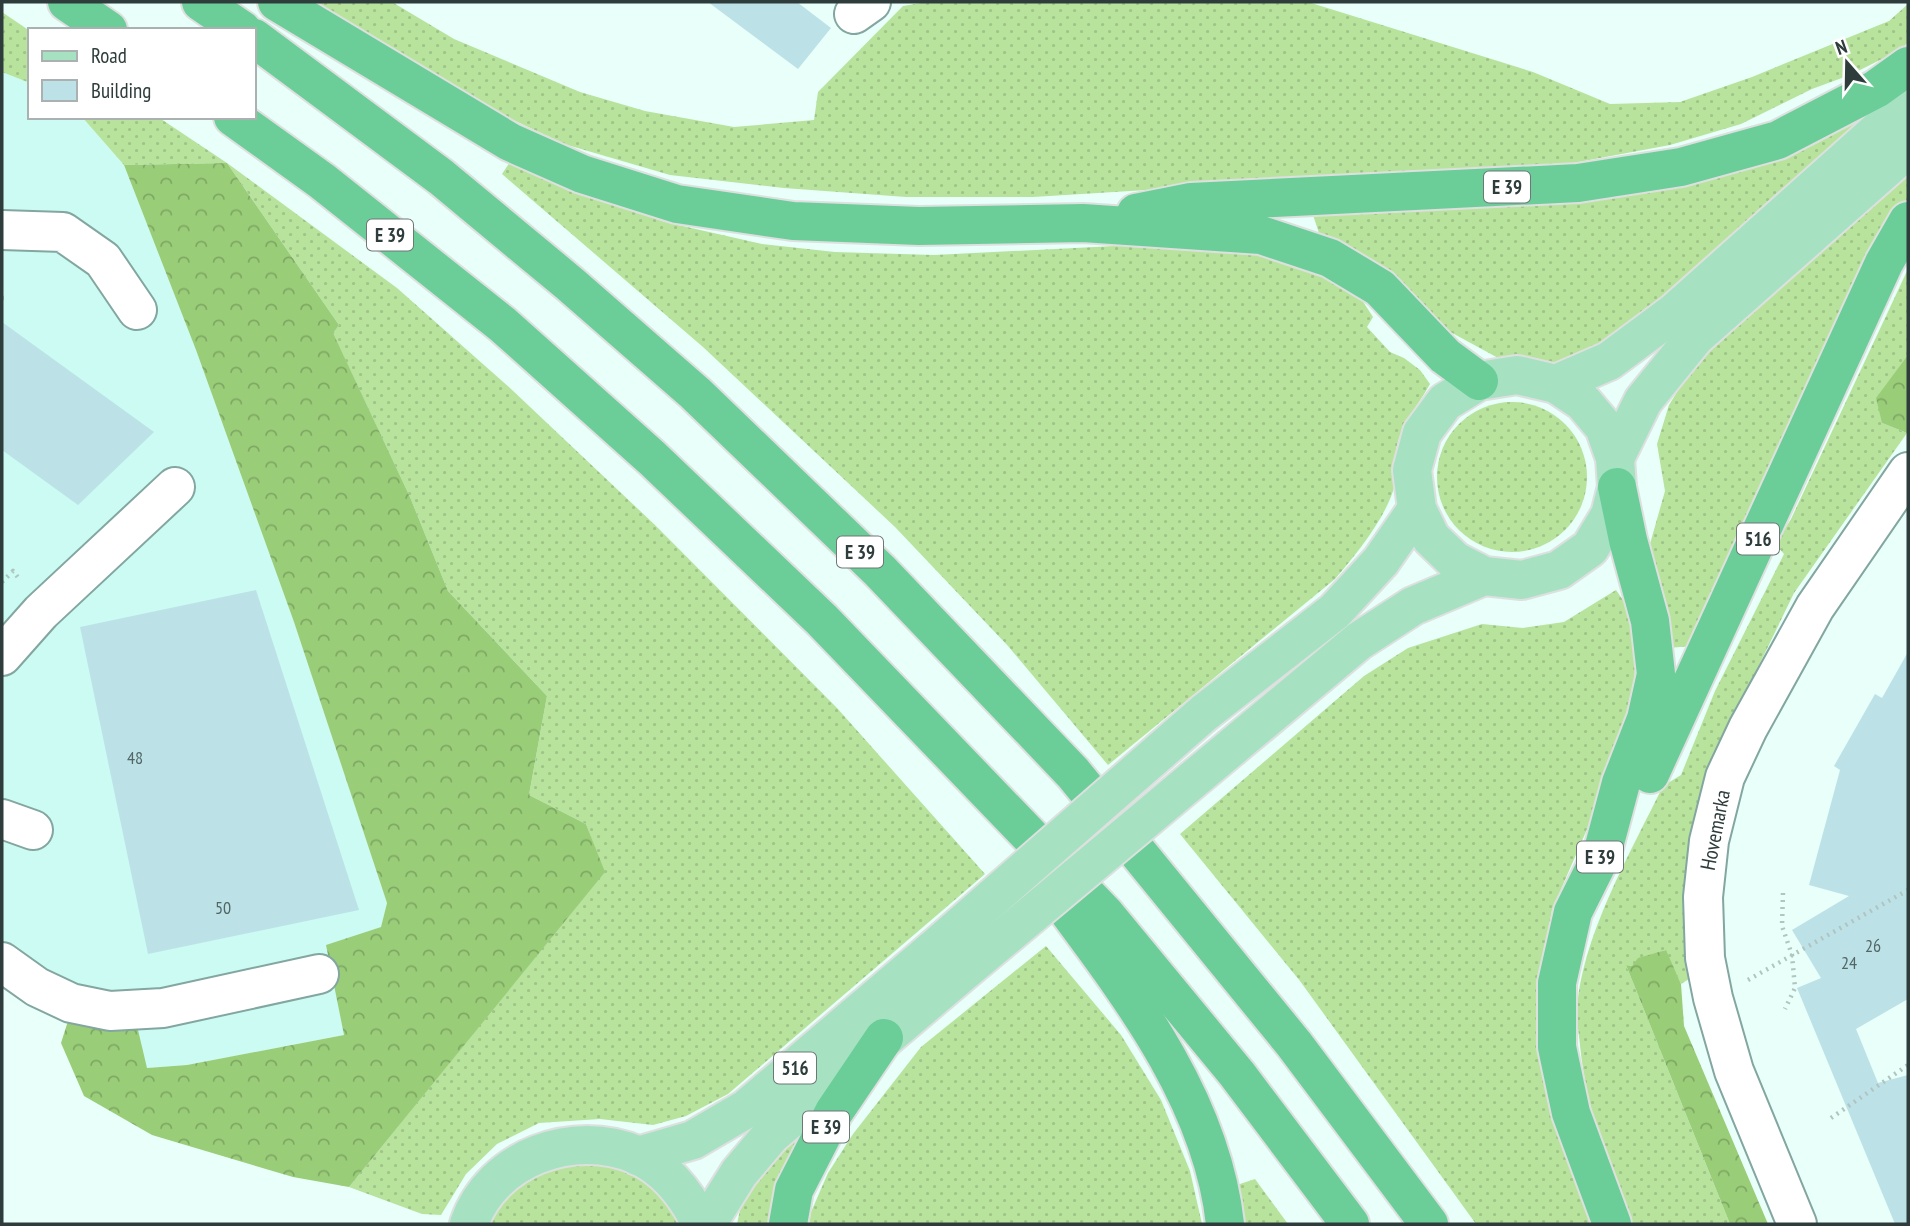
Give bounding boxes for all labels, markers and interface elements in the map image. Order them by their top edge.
legend [28,28,256,119]
north arrow [1812,28,1882,98]
text: N [1832,34,1850,60]
text: Road [91,42,127,69]
text: Building [91,77,151,104]
road number: E 39 [1484,172,1530,202]
road number: E 39 [367,219,413,250]
road number: 516 [1737,524,1779,554]
road number: E 39 [837,537,883,568]
house number: 48 [127,746,143,769]
street label: Hovemarka [1694,788,1736,872]
road number: E 39 [1577,842,1623,872]
house number: 50 [215,896,231,919]
house number: 26 [1865,934,1881,957]
house number: 24 [1841,951,1857,974]
road number: 516 [774,1052,816,1084]
road number: E 39 [803,1112,849,1142]

